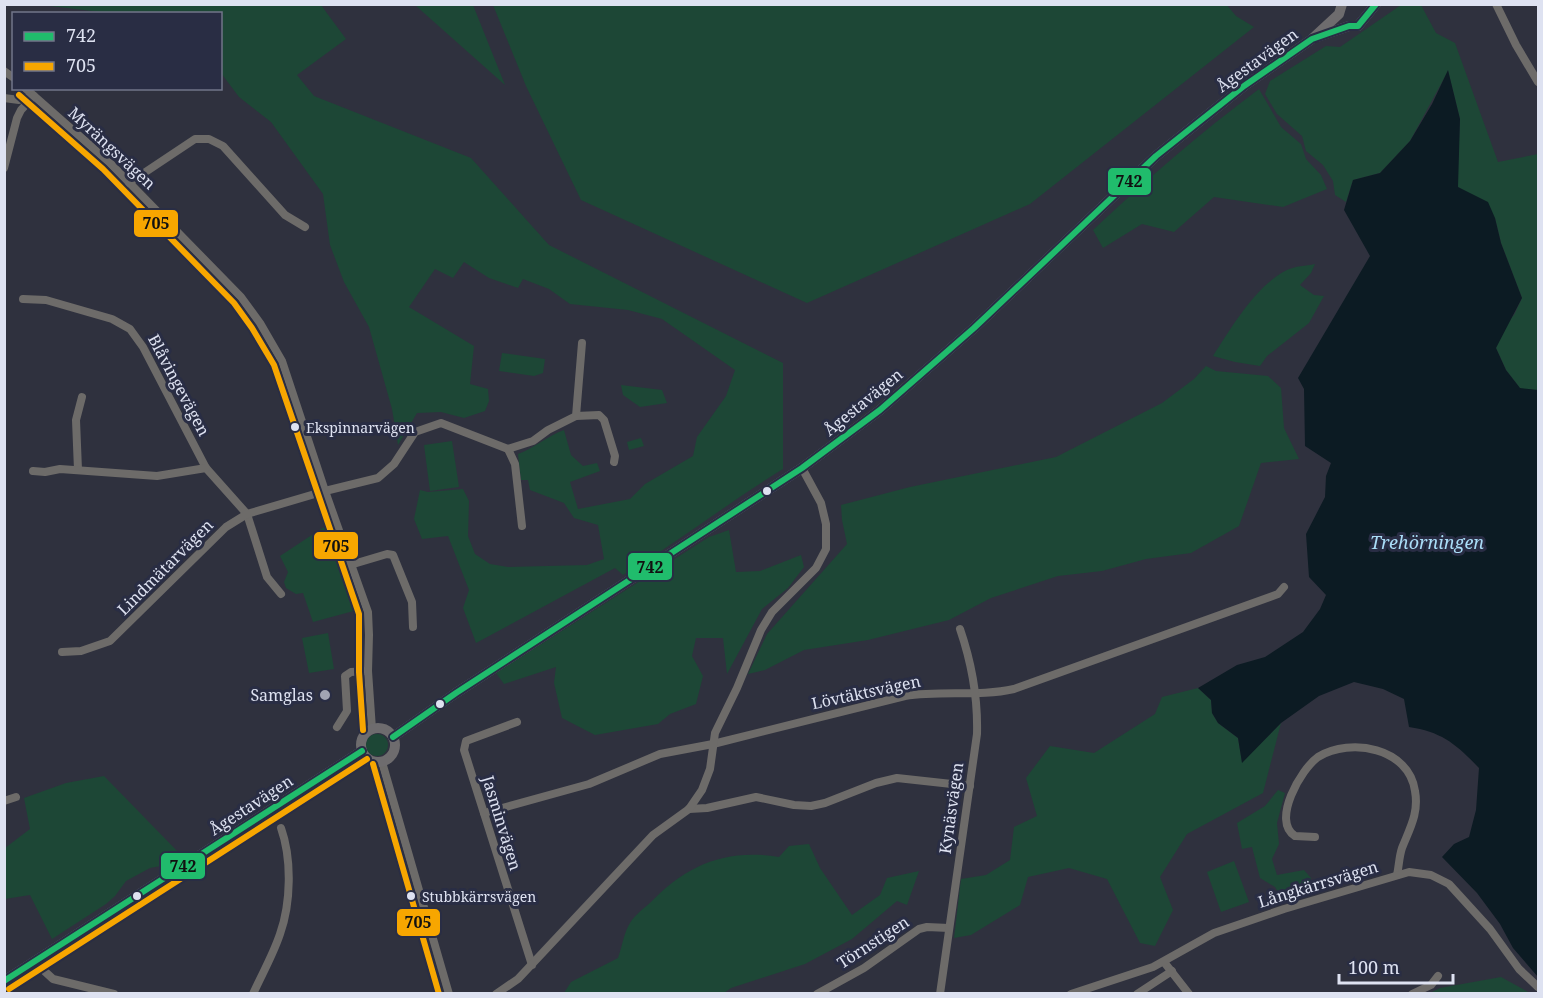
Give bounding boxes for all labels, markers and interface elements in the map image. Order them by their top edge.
legend [12,12,222,90]
text: 742 [66,23,96,47]
street label: Ågestavägen [1212,23,1302,97]
text: 705 [66,53,96,77]
street label: Myrängsvägen [63,102,161,194]
line badge: 742 [1107,167,1152,196]
text: 742 [1115,170,1143,192]
line badge: 705 [133,209,179,238]
text: 705 [142,212,170,234]
street label: Blåvingevägen [143,330,215,440]
street label: Ågestavägen [819,363,907,441]
place label: Ekspinnarvägen [306,418,415,437]
marker: Ekspinnarvägen [289,421,301,433]
unlabelled marker [761,485,773,497]
street label: Lindmätarvägen [112,514,218,620]
water label: Trehörningen [1370,530,1484,554]
line badge: 705 [313,531,359,560]
text: 705 [322,535,350,557]
line badge: 742 [627,552,673,581]
text: 742 [636,556,664,578]
street label: Lövtäktsvägen [809,670,923,714]
place label: Samglas [250,684,313,706]
marker: Samglas [318,688,332,702]
unlabelled marker [434,698,446,710]
street label: Kynäsvägen [934,761,968,855]
street label: Ågestavägen [205,770,297,840]
street label: Jasminvägen [477,772,527,873]
line badge: 742 [160,852,206,880]
text: 742 [169,855,197,877]
street label: Långkärrsvägen [1255,855,1381,913]
place label: Stubbkärrsvägen [422,887,536,906]
unlabelled marker [131,890,143,902]
marker: Stubbkärrsvägen [405,890,417,902]
line badge: 705 [396,908,441,937]
text: 705 [404,911,432,933]
street label: Törnstigen [833,911,913,973]
scale bar [1339,947,1453,985]
text: 100 m [1348,955,1400,979]

